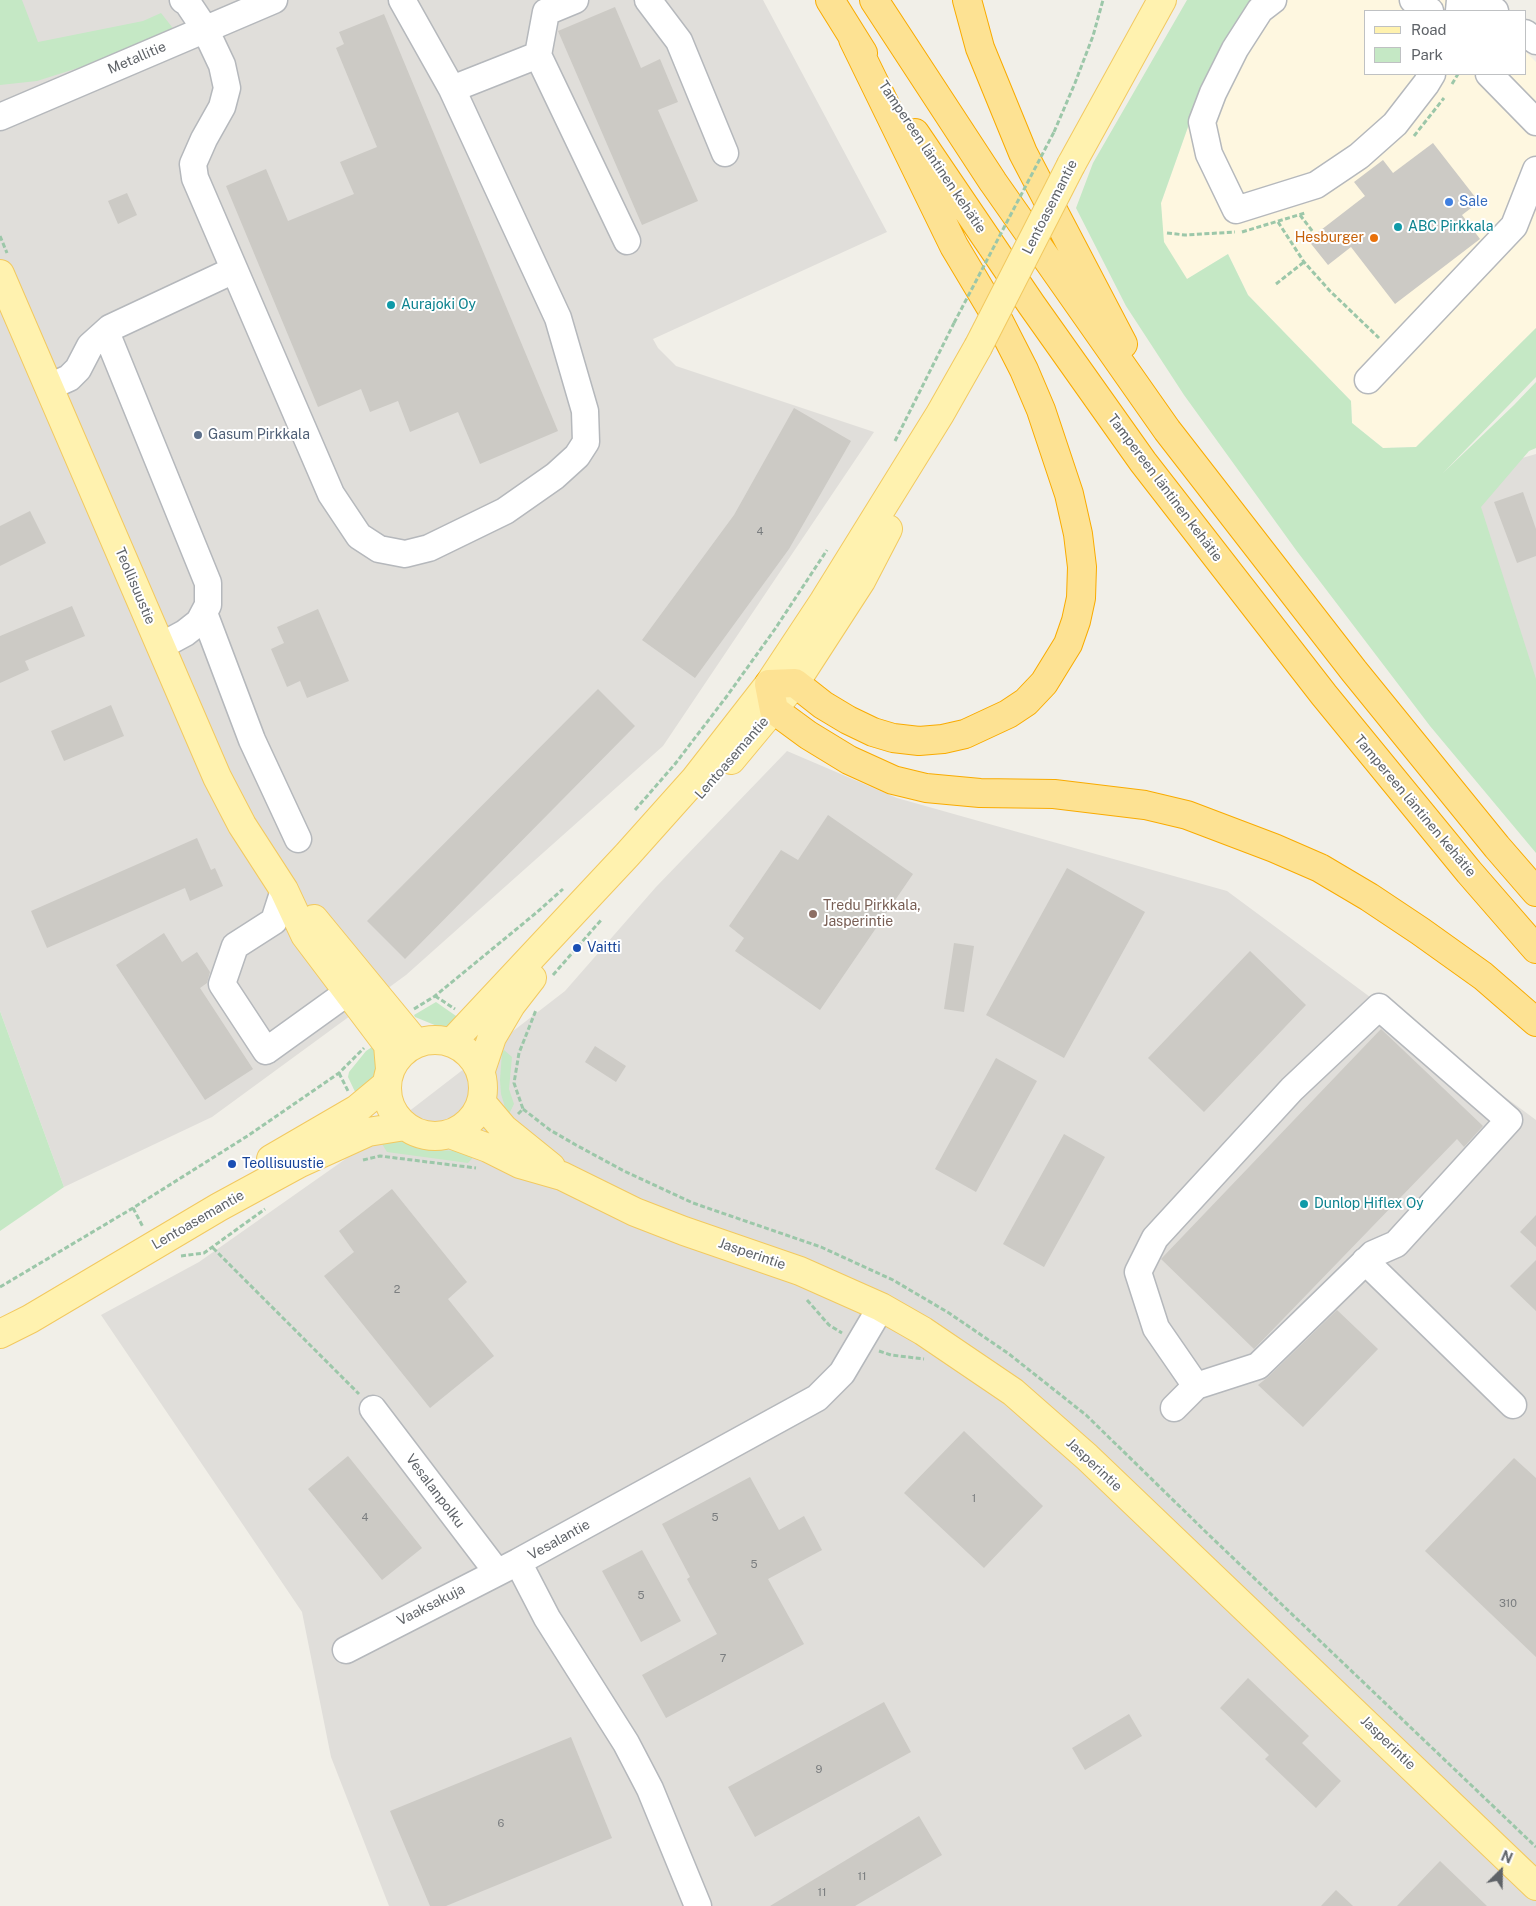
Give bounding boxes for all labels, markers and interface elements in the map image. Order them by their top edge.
legend [1364,10,1526,75]
text: Road [1411,21,1447,38]
street label: Metallitie [105,38,169,78]
text: Park [1411,46,1443,63]
street label: Tampereen läntinen kehätie [875,78,989,236]
street label: Lentoasemantie [1019,157,1081,257]
place label: Sale [1459,194,1488,210]
marker: Sale [1443,196,1455,208]
place label: ABC Pirkkala [1408,219,1493,235]
marker: ABC Pirkkala [1392,221,1404,233]
place label: Hesburger [1295,230,1364,246]
marker: Hesburger [1368,232,1380,244]
place label: Aurajoki Oy [401,297,476,313]
marker: Aurajoki Oy [385,299,397,311]
street label: Tampereen läntinen kehätie [1104,411,1226,565]
place label: Gasum Pirkkala [208,427,310,443]
marker: Gasum Pirkkala [192,429,204,441]
house number: 4 [757,525,763,539]
street label: Teollisuustie [111,545,159,627]
street label: Lentoasemantie [692,713,772,803]
street label: Tampereen läntinen kehätie [1351,732,1479,880]
place label: Tredu Pirkkala, Jasperintie [823,898,921,930]
marker: Tredu Pirkkala, Jasperintie [807,908,819,920]
place label: Vaitti [587,940,621,956]
marker: Vaitti [571,942,583,954]
place label: Teollisuustie [242,1156,324,1172]
marker: Teollisuustie [226,1158,238,1170]
street label: Lentoasemantie [149,1187,247,1253]
place label: Dunlop Hiflex Oy [1314,1196,1424,1212]
marker: Dunlop Hiflex Oy [1298,1198,1310,1210]
street label: Jasperintie [716,1235,788,1273]
house number: 2 [394,1283,400,1297]
street label: Jasperintie [1063,1435,1125,1495]
street label: Vesalanpolku [402,1451,468,1531]
house number: 1 [972,1492,976,1506]
house number: 4 [362,1511,368,1525]
house number: 5 [711,1511,719,1525]
street label: Vesalantie [525,1516,593,1564]
house number: 5 [750,1558,758,1572]
street label: Vaaksakuja [394,1581,468,1629]
house number: 5 [637,1589,645,1603]
house number: 310 [1499,1597,1517,1611]
house number: 7 [720,1652,726,1666]
street label: Jasperintie [1357,1713,1419,1773]
house number: 9 [816,1763,822,1777]
house number: 6 [498,1817,504,1831]
north arrow [1476,1846,1526,1896]
text: N [1499,1848,1515,1867]
house number: 11 [858,1870,866,1884]
house number: 11 [818,1886,826,1900]

